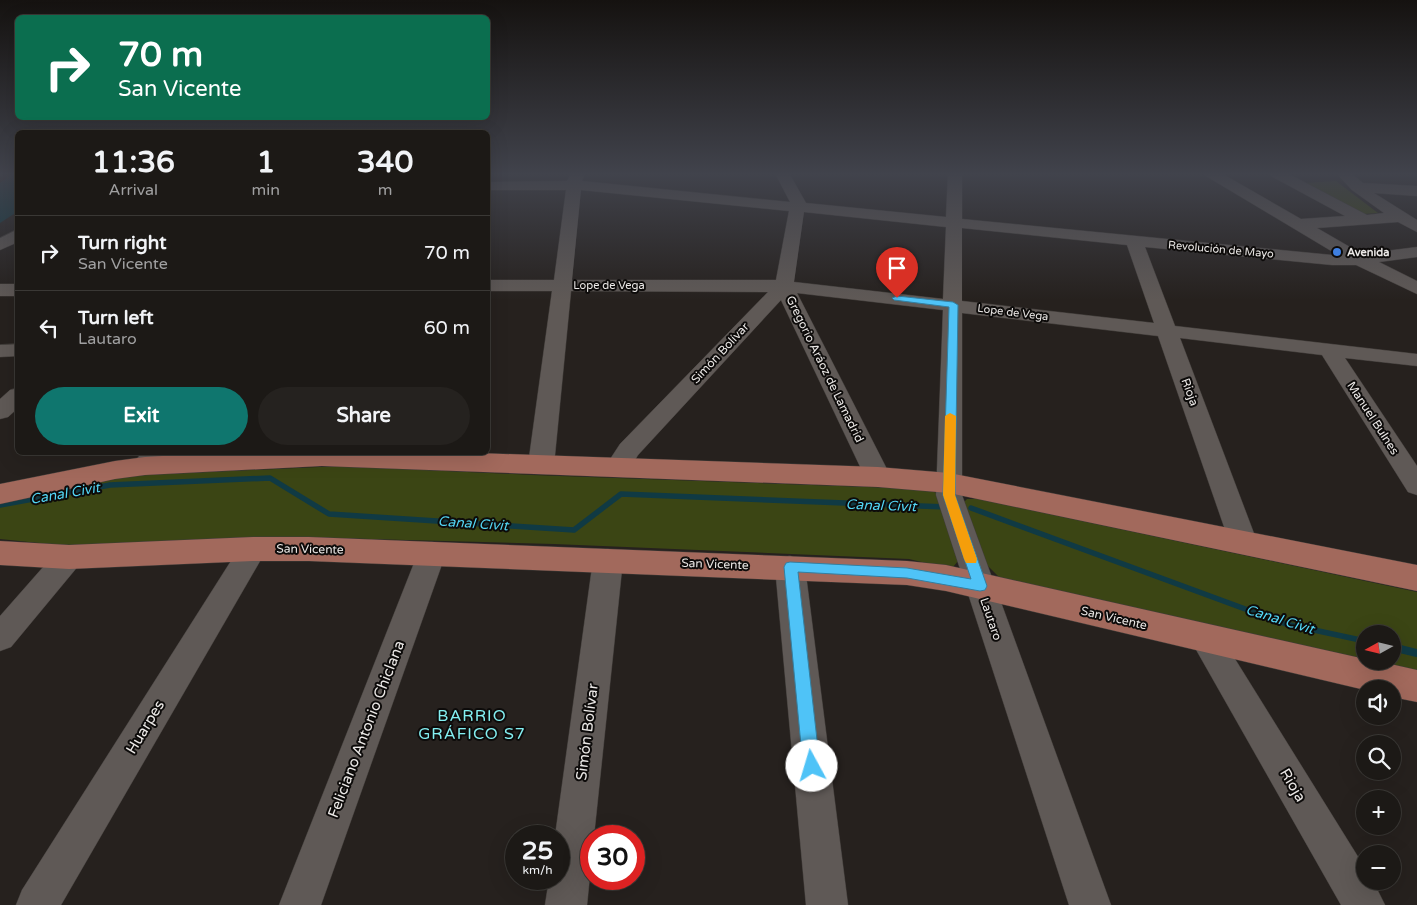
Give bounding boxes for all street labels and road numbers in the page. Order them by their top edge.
street label: Revolución de Mayo [1168,238,1275,261]
street label: Lope de Vega [573,279,645,292]
street label: Gregorio Aráoz de Lamadrid [783,293,867,445]
street label: Lope de Vega [977,302,1049,323]
street label: Simón Bolívar [688,319,752,386]
street label: Rioja [1179,376,1201,408]
street label: Manuel Bulnes [1344,379,1402,457]
street label: San Vicente [276,541,344,557]
street label: San Vicente [681,556,749,572]
street label: Lautaro [977,596,1005,642]
street label: San Vicente [1080,604,1149,632]
street label: Feliciano Antonio Chiclana [324,638,408,820]
street label: Simón Bolívar [572,682,602,782]
street label: Huarpes [122,697,168,757]
street label: Rioja [1276,765,1310,805]

